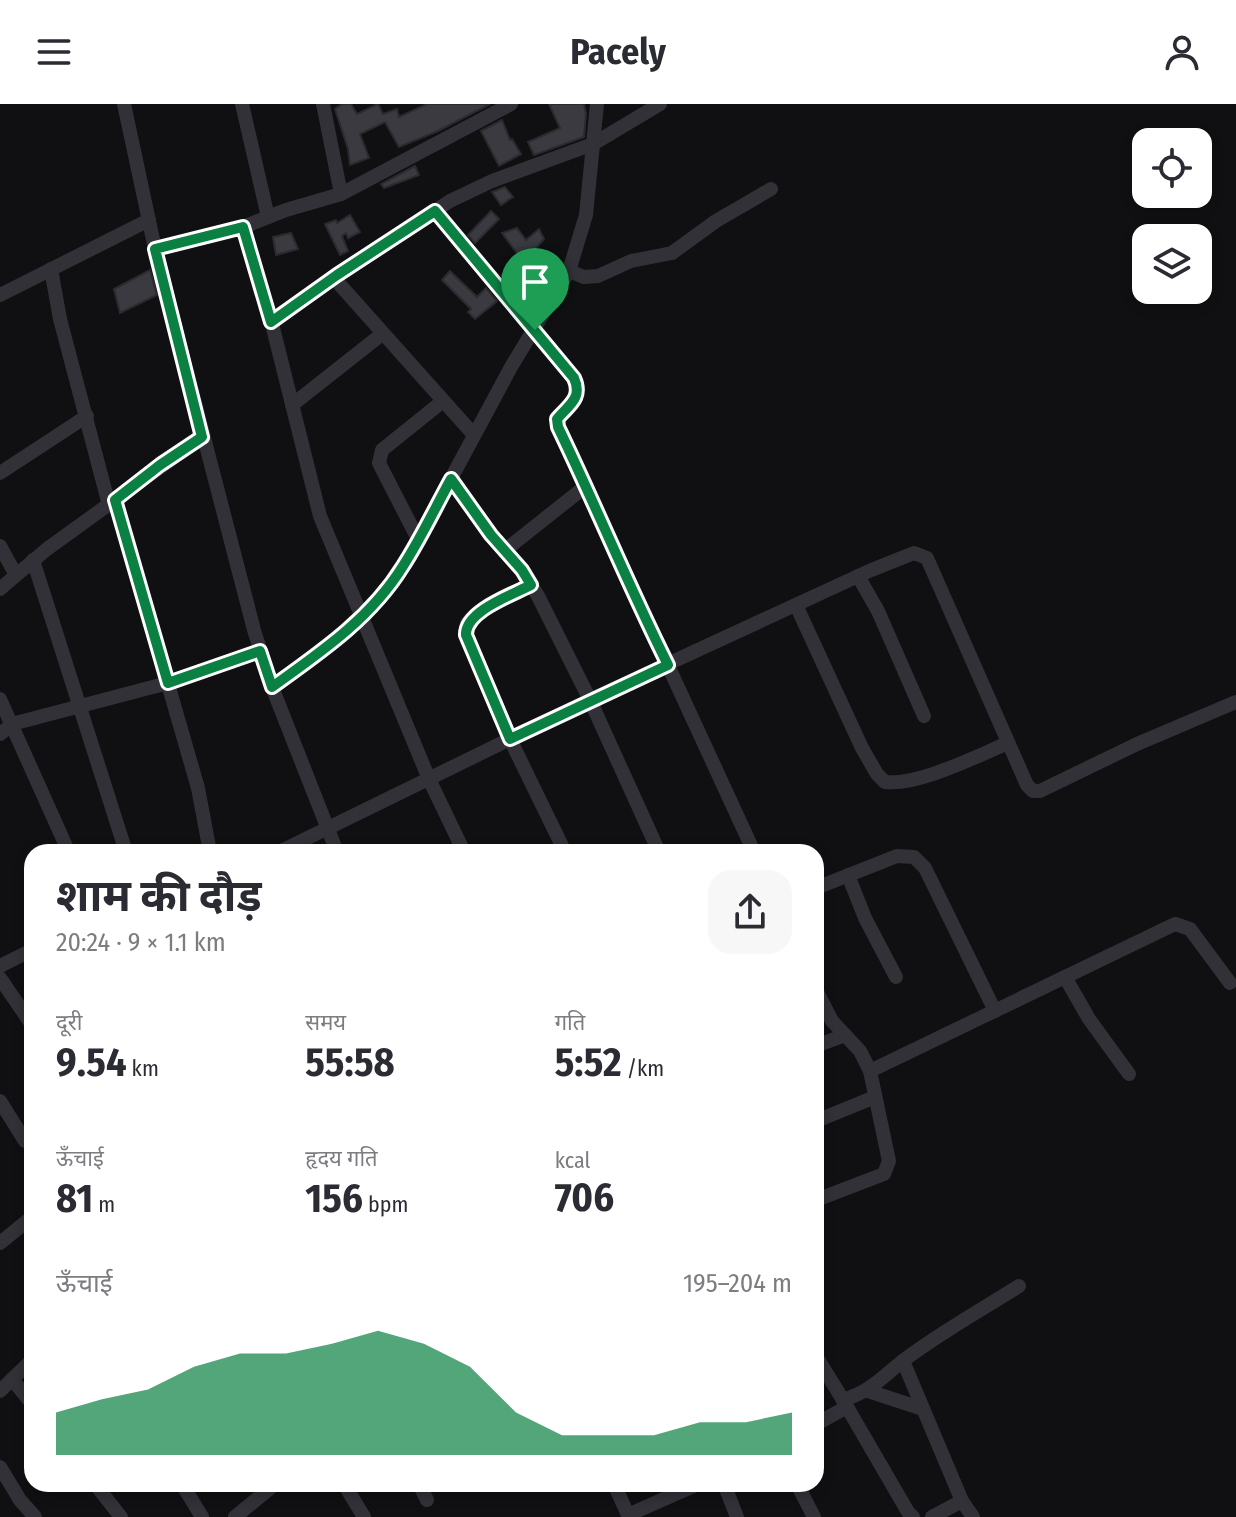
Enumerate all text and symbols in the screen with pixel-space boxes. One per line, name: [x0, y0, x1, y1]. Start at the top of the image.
icon: menu: [32, 30, 76, 74]
text: Pacely: [570, 30, 666, 74]
icon: person: [1160, 30, 1204, 74]
map controls: [1132, 128, 1212, 304]
button: locate: [1132, 128, 1212, 208]
button: layers: [1132, 224, 1212, 304]
pin: [501, 248, 569, 330]
icon: arrive: [513, 260, 557, 304]
text: शाम की दौड़: [56, 870, 262, 923]
button: share: [708, 870, 792, 954]
text: 20:24 · 9 × 1.1 km: [56, 927, 226, 958]
text: दूरी: [56, 1009, 82, 1036]
text: समय: [305, 1009, 346, 1036]
text: गति: [555, 1009, 585, 1036]
text: 9.54: [56, 1039, 126, 1087]
text: 55:58: [305, 1039, 395, 1087]
text: 5:52: [555, 1039, 621, 1087]
text: km: [126, 1055, 159, 1082]
text: /km: [621, 1055, 664, 1082]
text: ऊँचाई: [56, 1145, 104, 1172]
text: हृदय गति: [305, 1145, 378, 1172]
text: kcal: [555, 1147, 590, 1174]
text: 706: [555, 1174, 614, 1222]
text: 81: [56, 1175, 93, 1223]
text: 156: [305, 1175, 363, 1223]
text: m: [93, 1191, 115, 1218]
text: bpm: [363, 1191, 408, 1218]
text: ऊँचाई: [56, 1268, 112, 1299]
text: 195–204 m: [683, 1268, 792, 1299]

